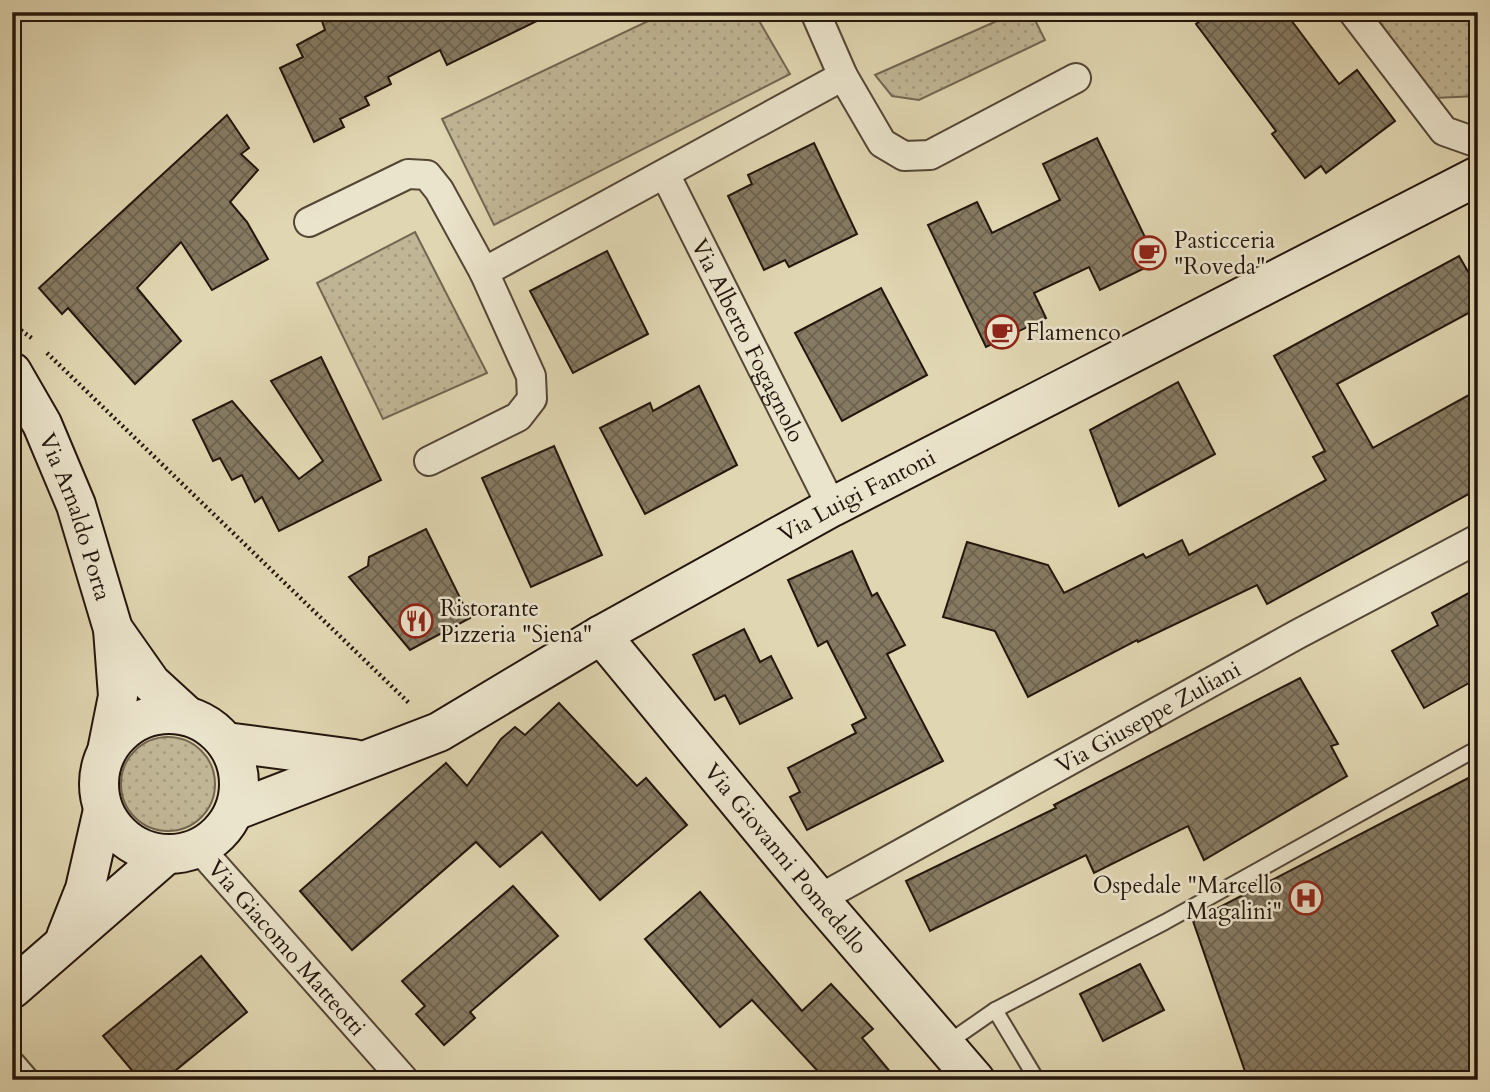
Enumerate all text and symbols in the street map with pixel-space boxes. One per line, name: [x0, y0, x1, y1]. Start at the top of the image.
place label: Pasticceria "Roveda": [1174, 225, 1275, 282]
street label: Via Alberto Fogagnolo: [684, 233, 812, 447]
cafe icon: Pasticceria "Roveda": [1130, 234, 1168, 272]
cafe icon: Flamenco: [983, 313, 1021, 351]
place label: Flamenco: [1026, 317, 1121, 348]
street label: Via Arnaldo Porta: [32, 428, 119, 604]
street label: Via Luigi Fantoni: [773, 441, 941, 549]
place label: Ristorante Pizzeria "Siena": [440, 593, 592, 650]
restaurant icon: Ristorante Pizzeria "Siena": [397, 602, 435, 640]
street label: Via Giuseppe Zuliani: [1050, 653, 1246, 781]
street label: Via Giovanni Pomedello: [697, 756, 875, 960]
street label: Via Giacomo Matteotti: [201, 853, 373, 1042]
place label: Ospedale "Marcello Magalini": [1093, 870, 1282, 927]
hospital icon: Ospedale "Marcello Magalini": [1287, 879, 1325, 917]

